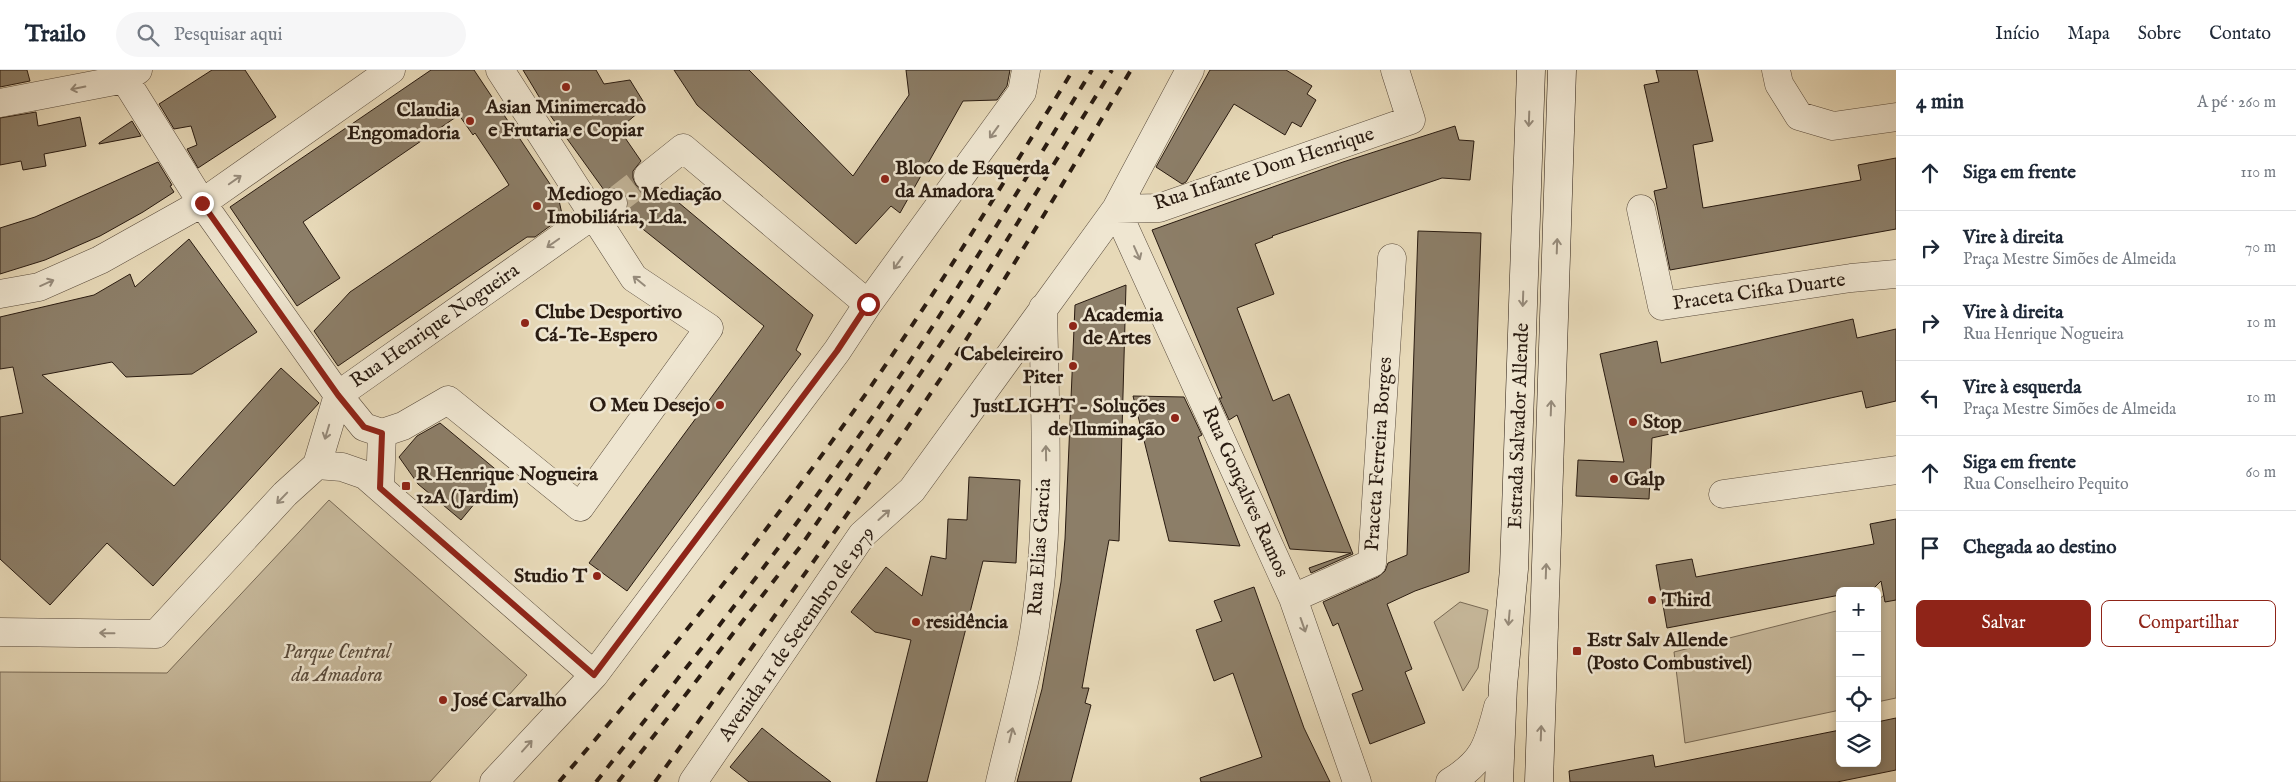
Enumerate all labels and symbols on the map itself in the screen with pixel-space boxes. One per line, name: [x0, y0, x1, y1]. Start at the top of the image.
marker: Asian Minimercado e Frutaria e Copiar: [560, 81, 572, 93]
one-way arrow: [70, 84, 86, 93]
place label: Asian Minimercado e Frutaria e Copiar: [485, 95, 646, 143]
place label: Claudia Engomadoria: [347, 98, 460, 146]
one-way arrow: [1525, 110, 1534, 126]
marker: Claudia Engomadoria: [464, 115, 476, 127]
street label: Rua Infante Dom Henrique: [1151, 122, 1377, 216]
one-way arrow: [989, 125, 999, 139]
place label: Bloco de Esquerda da Amadora: [895, 156, 1050, 204]
marker: Bloco de Esquerda da Amadora: [879, 173, 891, 185]
one-way arrow: [228, 175, 242, 185]
place label: Mediogo - Mediação Imobiliária, Lda.: [547, 182, 722, 230]
route end: [191, 192, 214, 215]
marker: Mediogo - Mediação Imobiliária, Lda.: [531, 200, 543, 212]
one-way arrow: [546, 238, 560, 248]
one-way arrow: [1552, 238, 1561, 254]
one-way arrow: [1132, 245, 1142, 260]
one-way arrow: [893, 256, 903, 270]
street label: Rua Henrique Nogueira: [346, 258, 525, 394]
street label: Praceta Cifka Duarte: [1671, 268, 1847, 316]
one-way arrow: [633, 276, 646, 287]
one-way arrow: [39, 278, 54, 288]
one-way arrow: [1518, 290, 1528, 306]
route start: [857, 293, 880, 316]
place label: Clube Desportivo Cá-Te-Espero: [535, 300, 682, 348]
place label: Academia de Artes: [1082, 303, 1163, 351]
marker: Clube Desportivo Cá-Te-Espero: [519, 317, 531, 329]
marker: Academia de Artes: [1067, 320, 1079, 332]
street label: Estrada Salvador Allende: [1503, 323, 1535, 529]
place label: Cabeleireiro Piter: [960, 342, 1064, 390]
street label: Praceta Ferreira Borges: [1360, 356, 1398, 552]
marker: Cabeleireiro Piter: [1067, 360, 1079, 372]
place label: O Meu Desejo: [590, 393, 710, 418]
place label: JustLIGHT - Soluções de Iluminação: [970, 394, 1165, 442]
marker: O Meu Desejo: [714, 399, 726, 411]
one-way arrow: [1546, 401, 1556, 417]
street label: Rua Gonçalves Ramos: [1196, 403, 1294, 581]
place label: Stop: [1643, 410, 1682, 435]
marker: JustLIGHT - Soluções de Iluminação: [1169, 412, 1181, 424]
marker: Stop: [1627, 416, 1639, 428]
one-way arrow: [321, 424, 331, 440]
one-way arrow: [1041, 445, 1051, 461]
place label: R Henrique Nogueira 12A (Jardim): [416, 462, 598, 510]
place label: Galp: [1624, 467, 1665, 492]
marker: Galp: [1608, 473, 1620, 485]
street label: Rua Elias Garcia: [1023, 477, 1057, 617]
marker: R Henrique Nogueira 12A (Jardim): [400, 480, 412, 492]
one-way arrow: [276, 492, 288, 504]
one-way arrow: [877, 509, 890, 521]
street label: Avenida 11 de Setembro de 1979: [713, 522, 881, 747]
one-way arrow: [1541, 563, 1550, 579]
place label: Studio T: [514, 564, 587, 589]
marker: Studio T: [591, 570, 603, 582]
place label: Third: [1661, 588, 1712, 613]
marker: Third: [1646, 594, 1658, 606]
place label: residência: [926, 610, 1008, 635]
one-way arrow: [1505, 610, 1514, 626]
marker: residência: [910, 616, 922, 628]
one-way arrow: [1298, 617, 1308, 633]
one-way arrow: [99, 628, 116, 638]
place label: Estr Salv Allende (Posto Combustivel): [1587, 628, 1752, 676]
park label: Parque Central da Amadora: [283, 640, 393, 688]
marker: Estr Salv Allende (Posto Combustivel): [1571, 645, 1583, 657]
place label: José Carvalho: [450, 688, 567, 713]
marker: José Carvalho: [437, 694, 449, 706]
one-way arrow: [1536, 726, 1546, 742]
one-way arrow: [1007, 727, 1016, 743]
one-way arrow: [521, 739, 532, 752]

